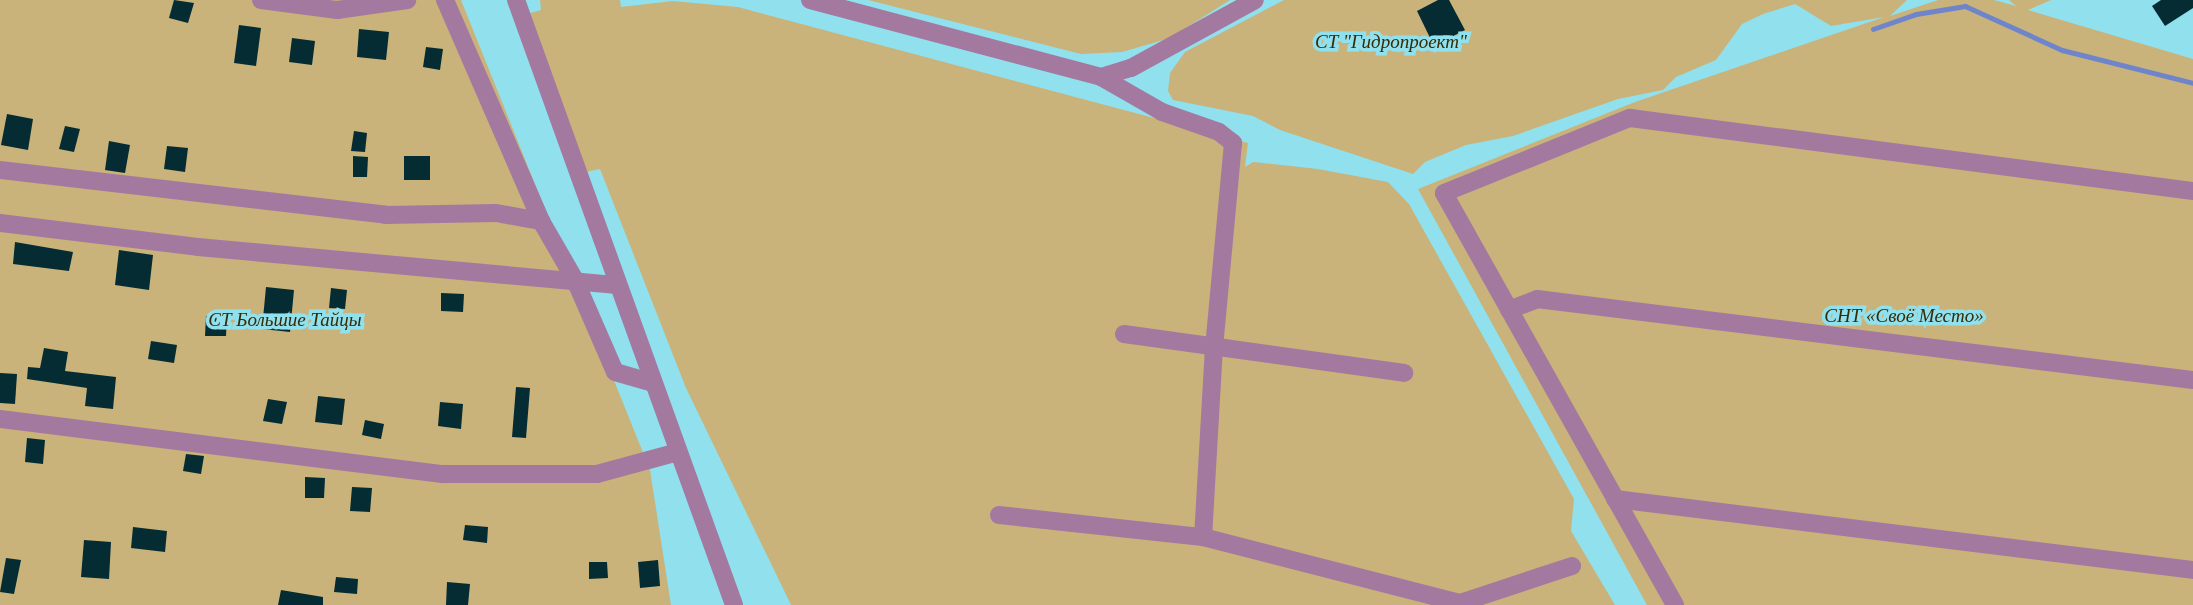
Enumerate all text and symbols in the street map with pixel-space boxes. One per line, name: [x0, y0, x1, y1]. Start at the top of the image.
park label: СТ "Гидропроект": [1315, 31, 1467, 53]
park label: СНТ «Своё Место»: [1824, 305, 1984, 327]
park label: СТ Большие Тайцы: [208, 309, 362, 331]

